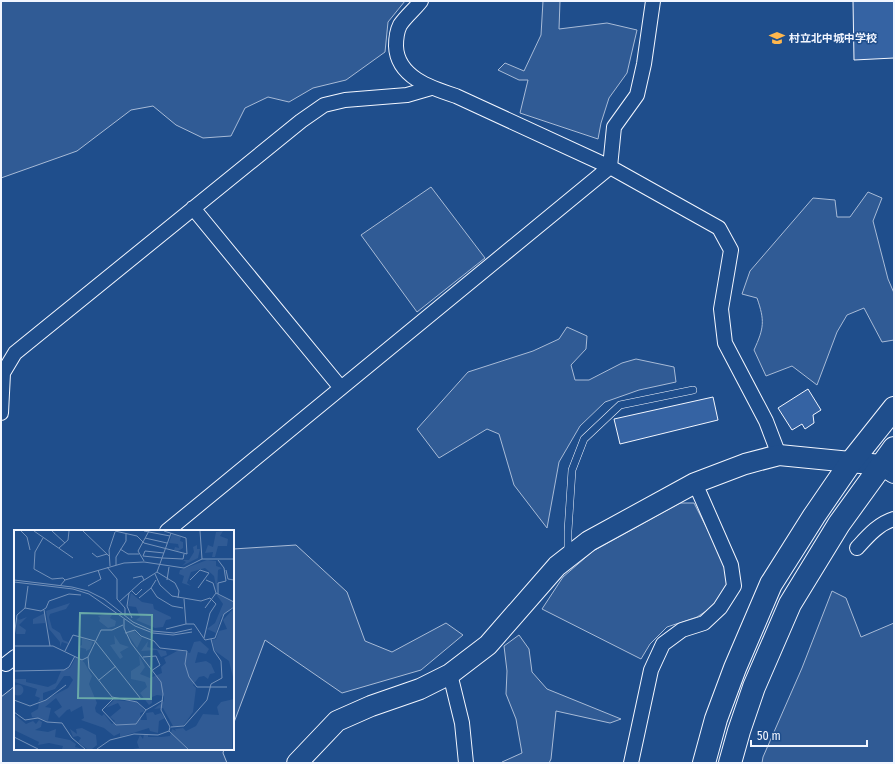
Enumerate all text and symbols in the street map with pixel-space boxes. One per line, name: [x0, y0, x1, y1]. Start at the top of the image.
school or university icon: 村立北中城中学校: [768, 29, 786, 47]
place label: 村立北中城中学校: [789, 32, 877, 45]
inset map: [14, 530, 234, 750]
scale bar: [751, 722, 867, 748]
text: 50 m: [757, 729, 781, 743]

